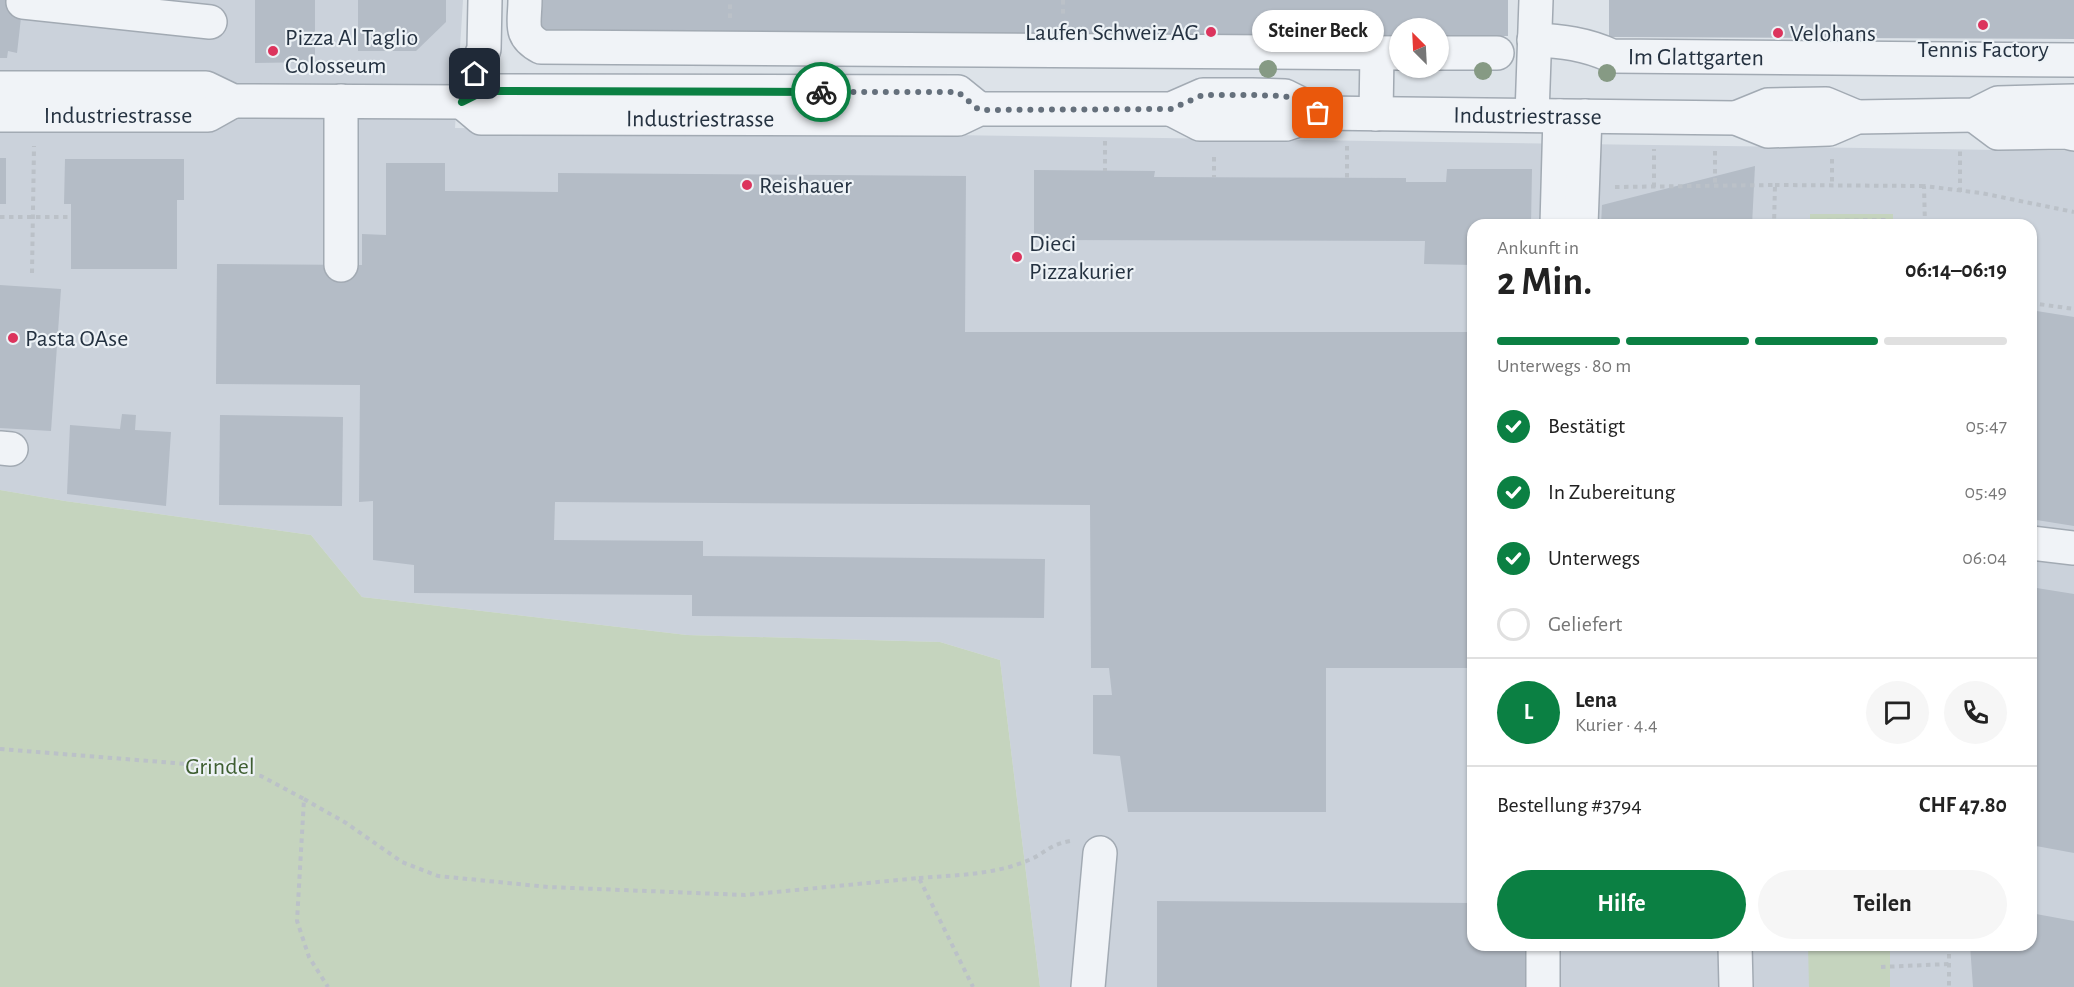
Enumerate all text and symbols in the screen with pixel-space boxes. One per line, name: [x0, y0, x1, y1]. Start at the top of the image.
callout: Steiner Beck: [1252, 11, 1384, 53]
north arrow: [1389, 18, 1449, 78]
map controls: [1389, 18, 1449, 78]
marker: Tennis Factory: [1976, 18, 1990, 32]
place label: Laufen Schweiz AG: [1025, 21, 1199, 45]
text: Steiner Beck: [1268, 21, 1368, 41]
place label: Velohans: [1790, 22, 1876, 46]
marker: Laufen Schweiz AG: [1204, 25, 1218, 39]
place label: Pizza Al Taglio Colosseum: [285, 26, 418, 78]
marker: Velohans: [1771, 26, 1785, 40]
place label: Tennis Factory: [1917, 38, 2049, 62]
marker: Pizza Al Taglio Colosseum: [266, 44, 280, 58]
street label: Im Glattgarten: [1628, 45, 1764, 70]
pin: [449, 48, 500, 99]
icon: home: [458, 57, 491, 90]
courier: [791, 62, 851, 122]
icon: bike: [805, 76, 838, 109]
pin: [1292, 87, 1343, 138]
icon: bag: [1301, 96, 1334, 129]
street label: Industriestrasse: [44, 104, 192, 128]
street label: Industriestrasse: [1453, 104, 1602, 129]
street label: Industriestrasse: [626, 107, 774, 132]
place label: Reishauer: [759, 174, 852, 198]
marker: Reishauer: [740, 178, 754, 192]
place label: Dieci Pizzakurier: [1029, 232, 1134, 284]
text: Ankunft in: [1497, 238, 1579, 258]
marker: Dieci Pizzakurier: [1010, 250, 1024, 264]
text: 06:14–06:19: [1905, 259, 2007, 281]
text: 2 Min.: [1497, 263, 1592, 302]
place label: Pasta OAse: [25, 327, 128, 351]
marker: Pasta OAse: [6, 331, 20, 345]
text: Unterwegs · 80 m: [1497, 356, 1631, 376]
icon: check: [1497, 410, 1530, 443]
text: Bestätigt: [1548, 415, 1625, 437]
text: 05:47: [1966, 416, 2007, 436]
icon: check: [1497, 476, 1530, 509]
text: In Zubereitung: [1548, 481, 1675, 503]
text: 05:49: [1964, 482, 2007, 502]
icon: check: [1497, 542, 1530, 575]
text: Unterwegs: [1548, 547, 1640, 569]
text: 06:04: [1962, 548, 2007, 568]
text: Geliefert: [1548, 613, 1622, 635]
button: chat: [1866, 681, 1929, 744]
button: phone: [1944, 681, 2007, 744]
text: Lena: [1575, 689, 1617, 711]
text: L: [1524, 701, 1533, 723]
text: Kurier · 4.4: [1575, 715, 1658, 735]
park label: Grindel: [185, 755, 255, 779]
text: Bestellung #3794: [1497, 794, 1642, 816]
text: CHF 47.80: [1919, 794, 2007, 816]
button: Hilfe: [1497, 870, 1746, 939]
button: Teilen: [1758, 870, 2007, 939]

